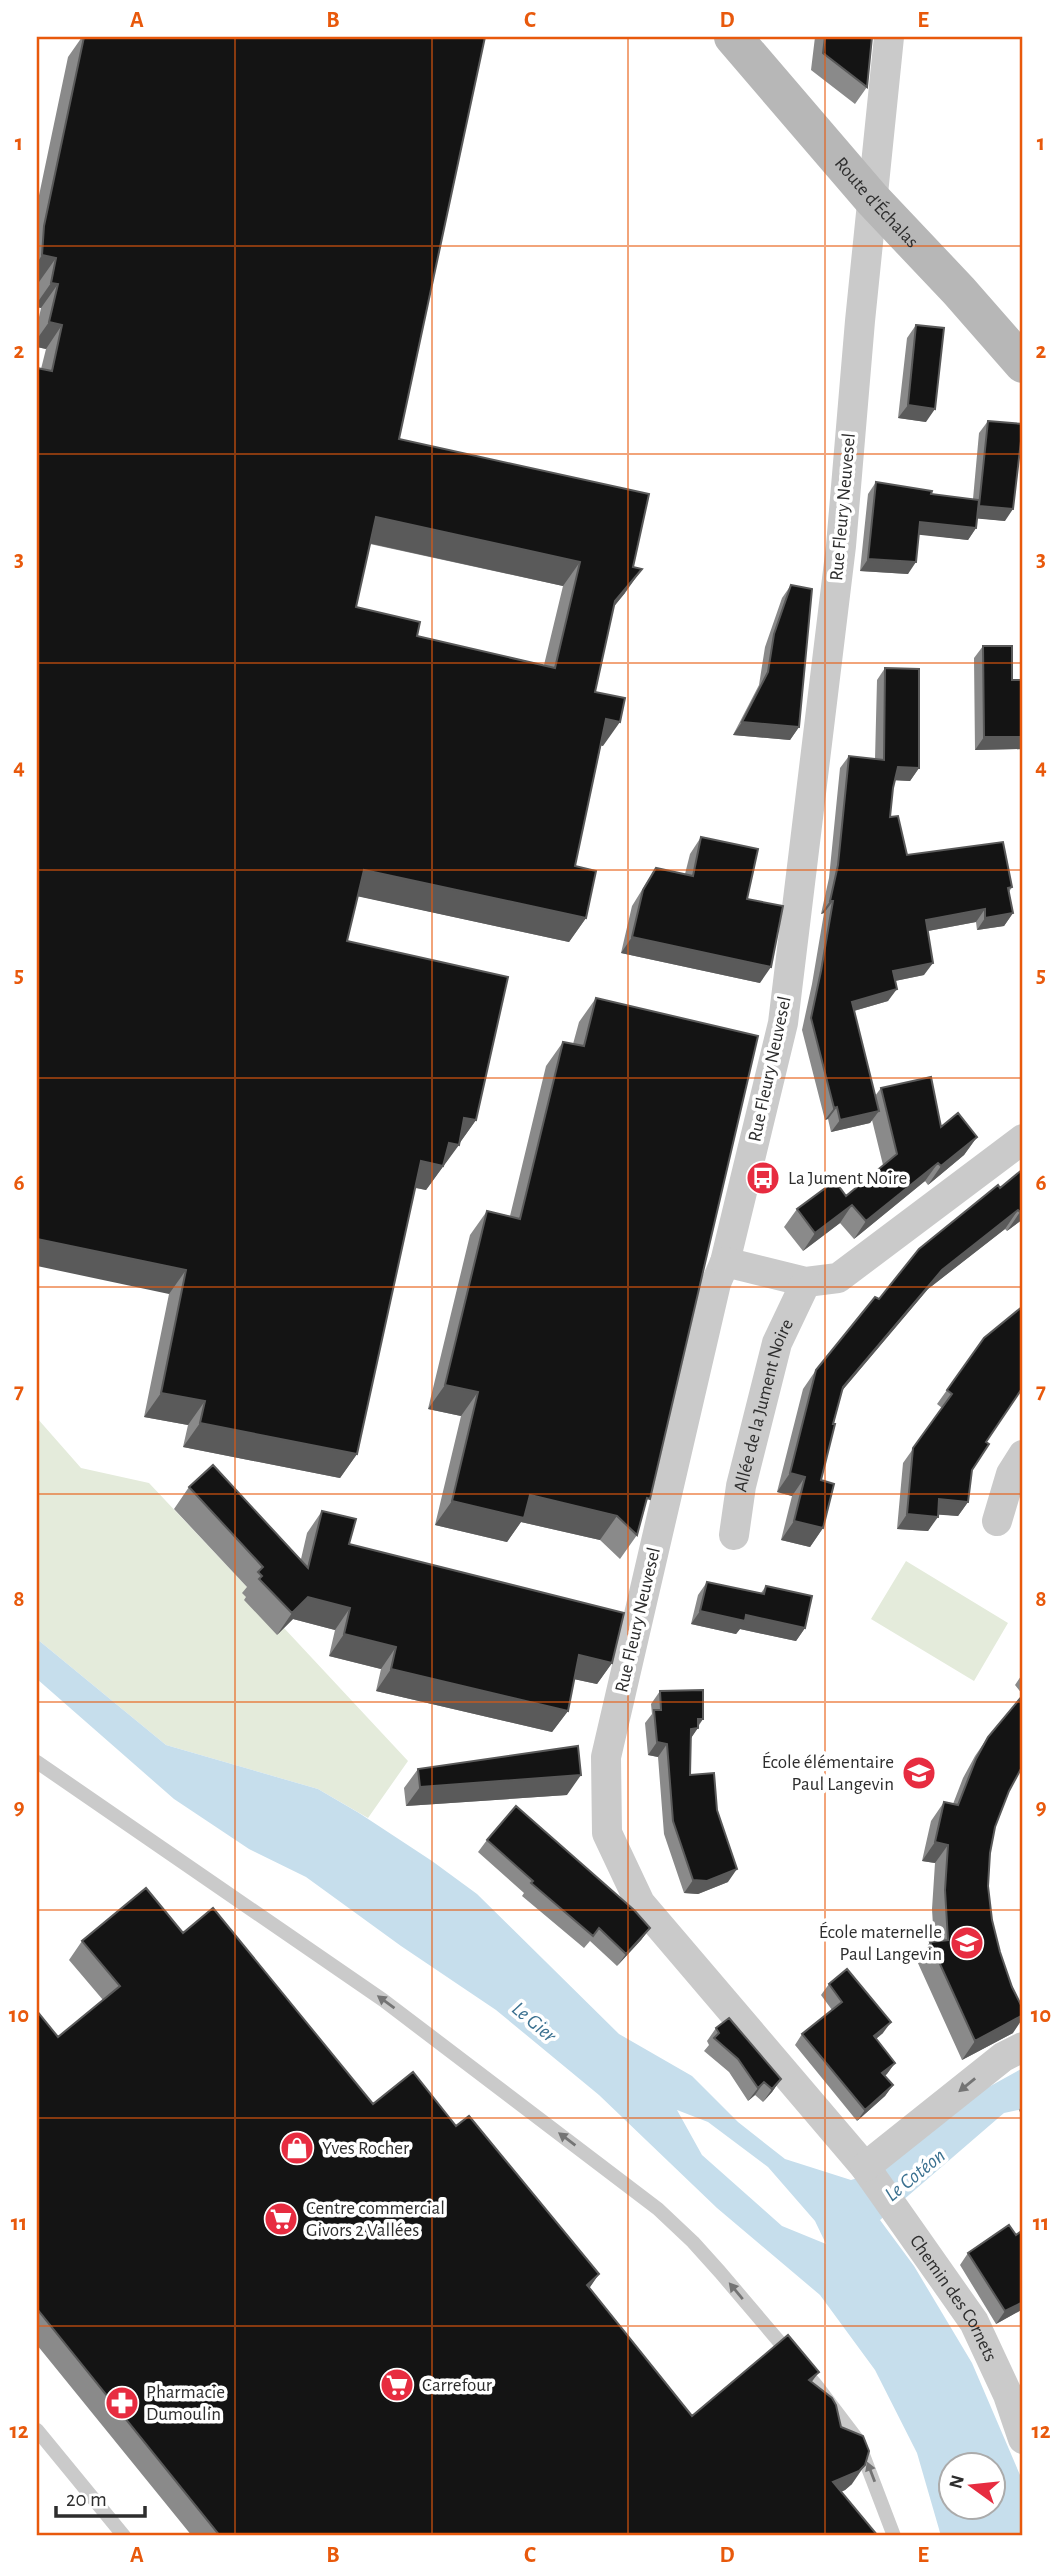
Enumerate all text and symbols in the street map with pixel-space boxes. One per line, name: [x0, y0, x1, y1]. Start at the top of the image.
text: A: [130, 9, 144, 32]
text: B: [326, 9, 340, 32]
text: C: [524, 9, 536, 32]
text: D: [719, 9, 735, 32]
text: E: [917, 9, 929, 32]
text: 1: [15, 132, 23, 155]
text: 1: [1037, 132, 1045, 155]
street label: Route d'Échalas: [831, 153, 922, 251]
text: 2: [14, 340, 25, 363]
text: 2: [1036, 340, 1047, 363]
street label: Rue Fleury Neuvesel: [827, 432, 859, 582]
text: 3: [14, 548, 24, 571]
text: 3: [1036, 548, 1046, 571]
text: 4: [13, 756, 25, 779]
text: 4: [1035, 756, 1047, 779]
text: 5: [14, 964, 24, 987]
text: 5: [1036, 964, 1046, 987]
street label: Rue Fleury Neuvesel: [745, 994, 795, 1144]
bus stop icon: La Jument Noire: [744, 1159, 782, 1197]
place label: La Jument Noire: [788, 1169, 907, 1188]
text: 6: [13, 1172, 25, 1195]
text: 6: [1035, 1172, 1047, 1195]
street label: Allée de la Jument Noire: [731, 1316, 797, 1493]
text: 7: [14, 1380, 24, 1403]
text: 7: [1036, 1380, 1046, 1403]
street label: Rue Fleury Neuvesel: [612, 1546, 664, 1694]
text: 8: [13, 1588, 25, 1611]
text: 8: [1035, 1588, 1047, 1611]
place label: École élémentaire Paul Langevin: [762, 1751, 894, 1794]
school or university icon: École élémentaire Paul Langevin: [900, 1754, 938, 1792]
text: 9: [13, 1796, 25, 1819]
text: 9: [1035, 1796, 1047, 1819]
place label: École maternelle Paul Langevin: [819, 1921, 942, 1964]
school or university icon: École maternelle Paul Langevin: [948, 1924, 986, 1962]
one-way arrow: [377, 1995, 395, 2010]
water label: Le Gier: [508, 1998, 561, 2047]
text: 10: [9, 2004, 29, 2027]
text: 10: [1031, 2004, 1051, 2027]
one-way arrow: [959, 2078, 977, 2093]
shop icon: Yves Rocher: [278, 2129, 316, 2167]
one-way arrow: [558, 2133, 576, 2147]
place label: Yves Rocher: [322, 2139, 409, 2158]
water label: Le Cotéon: [881, 2145, 949, 2205]
place label: Centre commercial Givors 2 Vallées: [306, 2199, 445, 2240]
supermarket icon: Centre commercial Givors 2 Vallées: [262, 2200, 300, 2238]
text: 11: [11, 2212, 27, 2235]
text: 11: [1033, 2212, 1049, 2235]
street label: Chemin des Cornets: [906, 2231, 1000, 2364]
one-way arrow: [728, 2282, 744, 2300]
supermarket icon: Carrefour: [378, 2366, 416, 2404]
place label: Carrefour: [422, 2376, 492, 2395]
place label: Pharmacie Dumoulin: [146, 2383, 225, 2424]
pharmacy icon: Pharmacie Dumoulin: [103, 2384, 141, 2422]
text: 12: [9, 2420, 29, 2443]
text: 12: [1031, 2420, 1051, 2443]
north arrow: [937, 2450, 1007, 2520]
one-way arrow: [866, 2462, 877, 2483]
text: N: [946, 2473, 968, 2491]
scale bar: [56, 2475, 145, 2519]
text: 20 m: [66, 2489, 107, 2510]
text: A: [130, 2544, 144, 2567]
text: B: [326, 2544, 340, 2567]
text: C: [524, 2544, 536, 2567]
text: D: [719, 2544, 735, 2567]
text: E: [917, 2544, 929, 2567]

